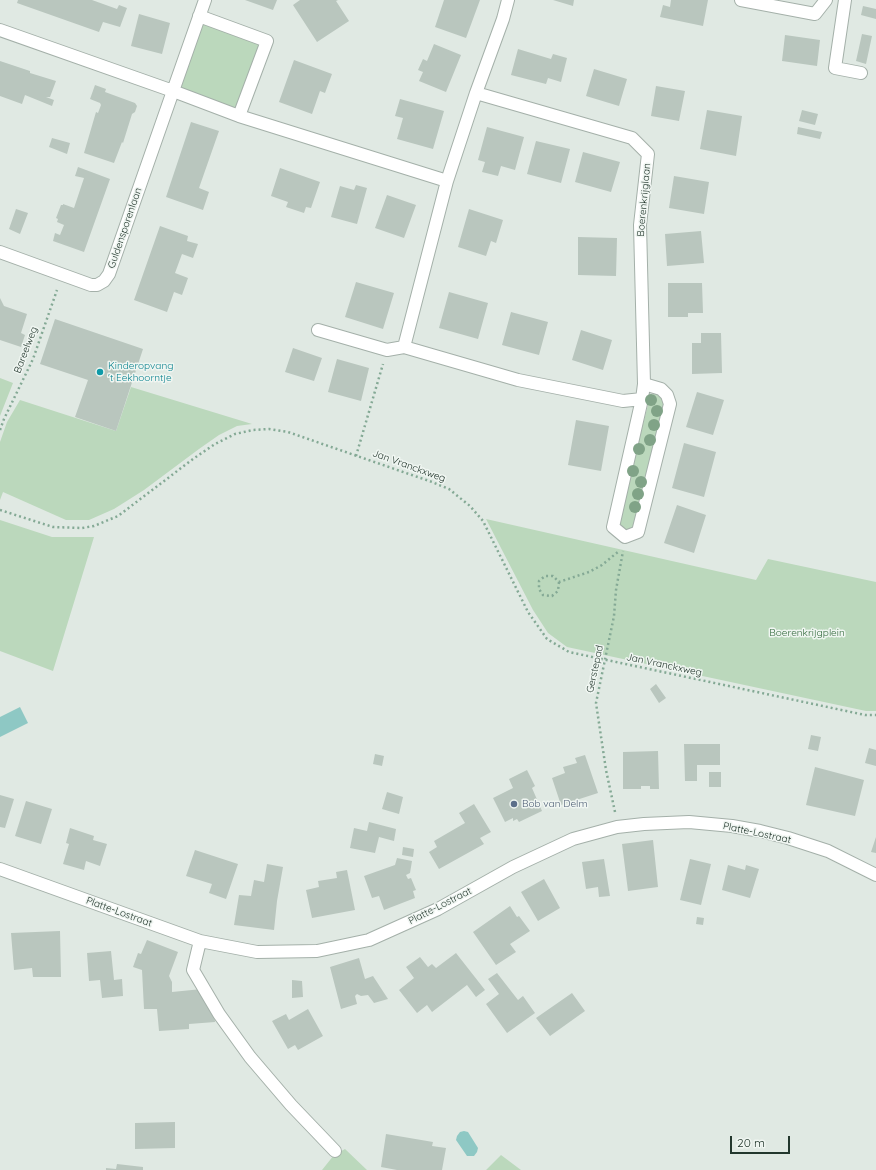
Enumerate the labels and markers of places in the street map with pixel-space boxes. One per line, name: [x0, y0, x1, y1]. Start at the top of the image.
place label: Kinderopvang 't Eekhoorntje: [108, 360, 173, 384]
marker: Kinderopvang 't Eekhoorntje: [95, 367, 105, 377]
place label: Bob van Delm: [522, 798, 588, 810]
marker: Bob van Delm: [509, 799, 519, 809]

